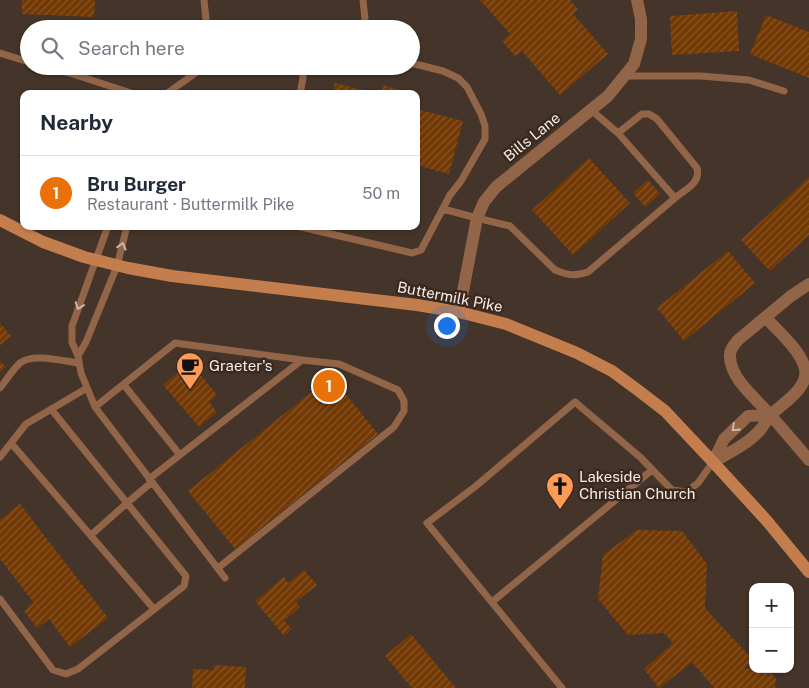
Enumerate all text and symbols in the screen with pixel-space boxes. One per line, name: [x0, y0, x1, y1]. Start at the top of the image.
search box: [20, 20, 420, 75]
icon: search: [38, 34, 66, 62]
text: Search here: [78, 37, 185, 59]
street label: Bills Lane: [500, 109, 563, 164]
text: Nearby: [40, 110, 113, 135]
text: Bru Burger: [87, 173, 186, 195]
text: 1: [53, 184, 59, 203]
text: 50 m: [362, 184, 400, 203]
text: Restaurant · Buttermilk Pike: [87, 195, 294, 214]
one-way arrow: [116, 242, 127, 250]
street label: Buttermilk Pike: [396, 278, 504, 315]
one-way arrow: [75, 301, 85, 310]
your location: [434, 313, 460, 339]
cafe icon: Graeter's: [175, 351, 205, 390]
place label: Graeter's: [209, 357, 272, 374]
pin: 1: [313, 367, 345, 405]
one-way arrow: [731, 423, 740, 432]
place label: Lakeside Christian Church: [579, 468, 695, 502]
church icon: Lakeside Christian Church: [545, 471, 575, 510]
map controls: [749, 583, 794, 673]
button: +: [749, 583, 794, 628]
button: −: [749, 628, 794, 673]

